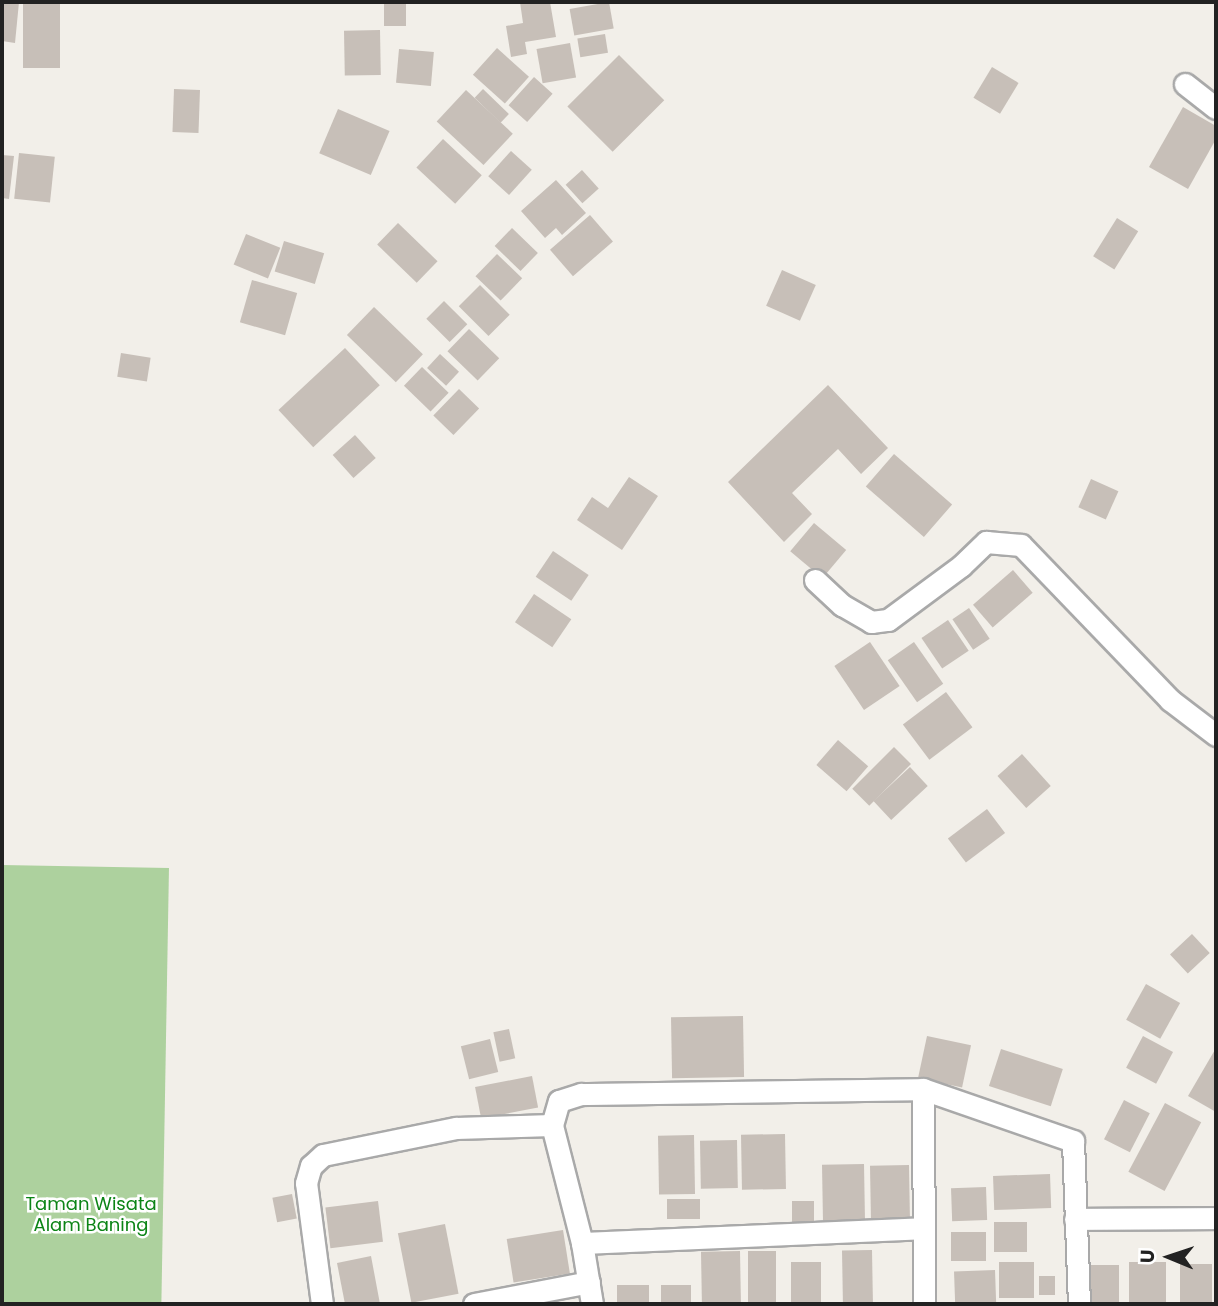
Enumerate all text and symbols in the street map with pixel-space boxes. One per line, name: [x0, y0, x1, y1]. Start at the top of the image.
park label: Taman Wisata Alam Baning: [25, 1194, 157, 1236]
north arrow: [1134, 1222, 1204, 1292]
text: U: [1134, 1249, 1161, 1263]

